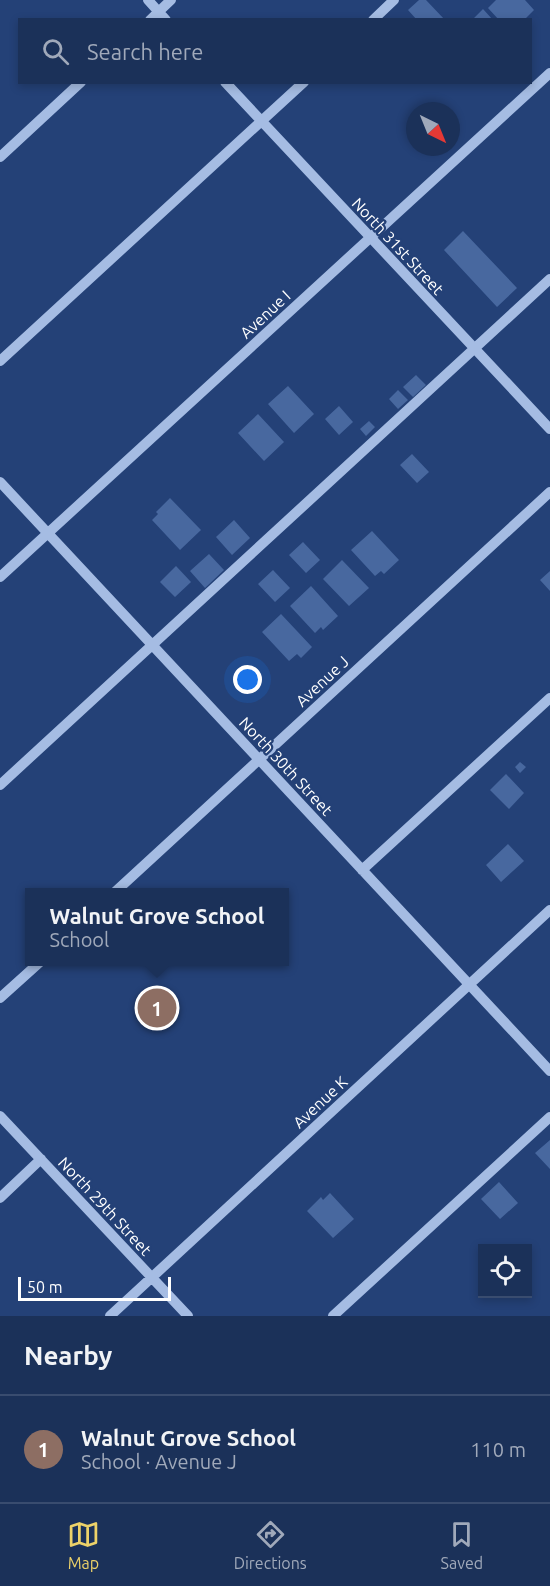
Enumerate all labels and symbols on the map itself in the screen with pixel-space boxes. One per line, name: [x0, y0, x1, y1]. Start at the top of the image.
north arrow: [406, 102, 460, 156]
street label: North 31st Street: [349, 194, 448, 299]
street label: Avenue I: [236, 286, 294, 342]
street label: Avenue J: [292, 652, 352, 710]
your location: [233, 665, 262, 694]
street label: North 30th Street: [236, 713, 337, 819]
pin: 1: [138, 986, 176, 1030]
street label: Avenue K: [289, 1072, 351, 1132]
street label: North 29th Street: [55, 1153, 156, 1259]
scale bar: [18, 1274, 171, 1302]

